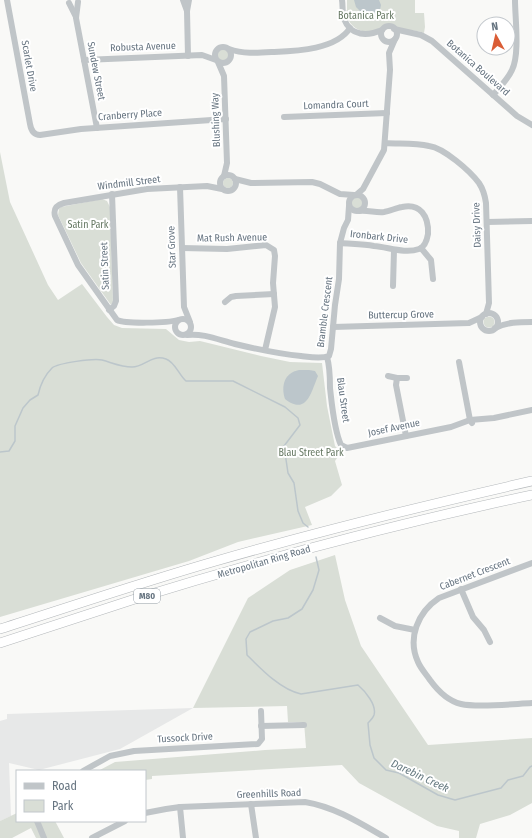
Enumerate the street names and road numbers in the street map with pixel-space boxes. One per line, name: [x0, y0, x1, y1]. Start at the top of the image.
street label: Botanica Boulevard: [444, 37, 512, 99]
street label: Scarlet Drive: [19, 39, 39, 93]
street label: Robusta Avenue: [110, 40, 176, 54]
street label: Sundew Street: [84, 41, 108, 102]
street label: Blushing Way: [209, 92, 223, 147]
street label: Lomandra Court: [303, 98, 370, 112]
street label: Cranberry Place: [98, 107, 162, 123]
street label: Windmill Street: [97, 173, 162, 193]
street label: Daisy Drive: [470, 202, 484, 248]
street label: Star Grove: [165, 226, 179, 268]
street label: Ironbark Drive: [349, 228, 409, 246]
street label: Mat Rush Avenue: [197, 231, 267, 245]
street label: Satin Street: [98, 241, 112, 290]
street label: Bramble Crescent: [315, 275, 335, 348]
street label: Buttercup Grove: [368, 308, 434, 322]
street label: Blau Street: [334, 377, 352, 424]
street label: Josef Avenue: [367, 417, 421, 439]
street label: Metropolitan Ring Road: [216, 543, 312, 581]
street label: Cabernet Crescent: [438, 555, 513, 593]
road number: M80: [134, 589, 160, 603]
street label: Tussock Drive: [157, 731, 213, 745]
street label: Greenhills Road: [237, 787, 301, 801]

